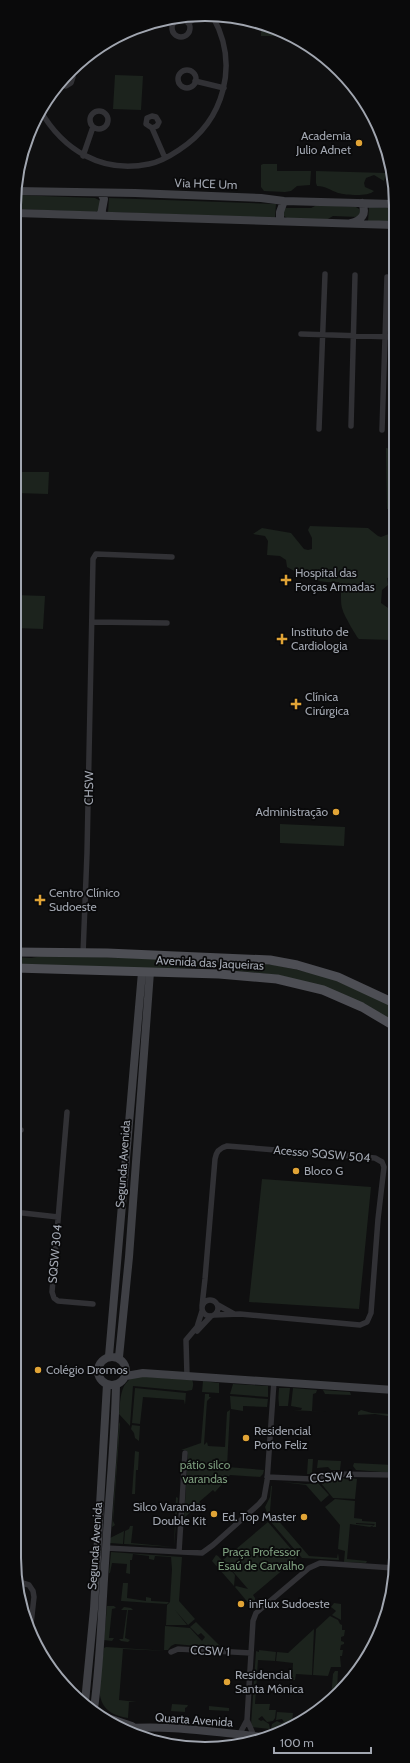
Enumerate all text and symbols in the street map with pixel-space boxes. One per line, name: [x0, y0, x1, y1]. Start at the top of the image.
place label: Academia Julio Adnet: [295, 128, 351, 157]
marker: Academia Julio Adnet: [354, 138, 364, 148]
street label: Via HCE Um: [174, 175, 238, 192]
place label: Hospital das Forças Armadas: [295, 565, 375, 594]
marker: Hospital das Forças Armadas: [280, 574, 292, 586]
place label: Instituto de Cardiologia: [291, 624, 349, 653]
marker: Instituto de Cardiologia: [276, 633, 288, 645]
place label: Clínica Cirúrgica: [305, 689, 349, 718]
marker: Clínica Cirúrgica: [290, 698, 302, 710]
street label: CHSW: [81, 770, 96, 805]
place label: Administração: [255, 804, 328, 819]
marker: Administração: [331, 807, 341, 817]
place label: Centro Clínico Sudoeste: [49, 885, 120, 914]
marker: Centro Clínico Sudoeste: [34, 894, 46, 906]
street label: Avenida das Jaqueiras: [156, 952, 264, 973]
street label: Segunda Avenida: [112, 1119, 133, 1208]
street label: Acesso SQSW 504: [273, 1142, 371, 1165]
place label: Bloco G: [304, 1163, 343, 1178]
marker: Bloco G: [291, 1166, 301, 1176]
street label: SQSW 304: [44, 1224, 65, 1284]
place label: Colégio Dromos: [46, 1362, 128, 1377]
marker: Colégio Dromos: [33, 1365, 43, 1375]
place label: Residencial Porto Feliz: [254, 1423, 311, 1452]
marker: Residencial Porto Feliz: [241, 1433, 251, 1443]
park label: pátio silco varandas: [180, 1457, 231, 1486]
street label: CCSW 4: [309, 1467, 353, 1486]
place label: Silco Varandas Double Kit: [133, 1499, 206, 1528]
street label: Segunda Avenida: [84, 1501, 105, 1590]
marker: Silco Varandas Double Kit: [209, 1509, 219, 1519]
place label: Ed. Top Master: [222, 1509, 296, 1524]
marker: Ed. Top Master: [299, 1512, 309, 1522]
park label: Praça Professor Esaú de Carvalho: [218, 1544, 305, 1573]
place label: inFlux Sudoeste: [249, 1596, 330, 1611]
marker: inFlux Sudoeste: [236, 1599, 246, 1609]
street label: CCSW 1: [190, 1642, 230, 1659]
place label: Residencial Santa Mônica: [235, 1667, 304, 1696]
marker: Residencial Santa Mônica: [222, 1677, 232, 1687]
street label: Quarta Avenida: [155, 1709, 234, 1730]
scale bar: [274, 1729, 371, 1755]
text: 100 m: [280, 1735, 314, 1750]

